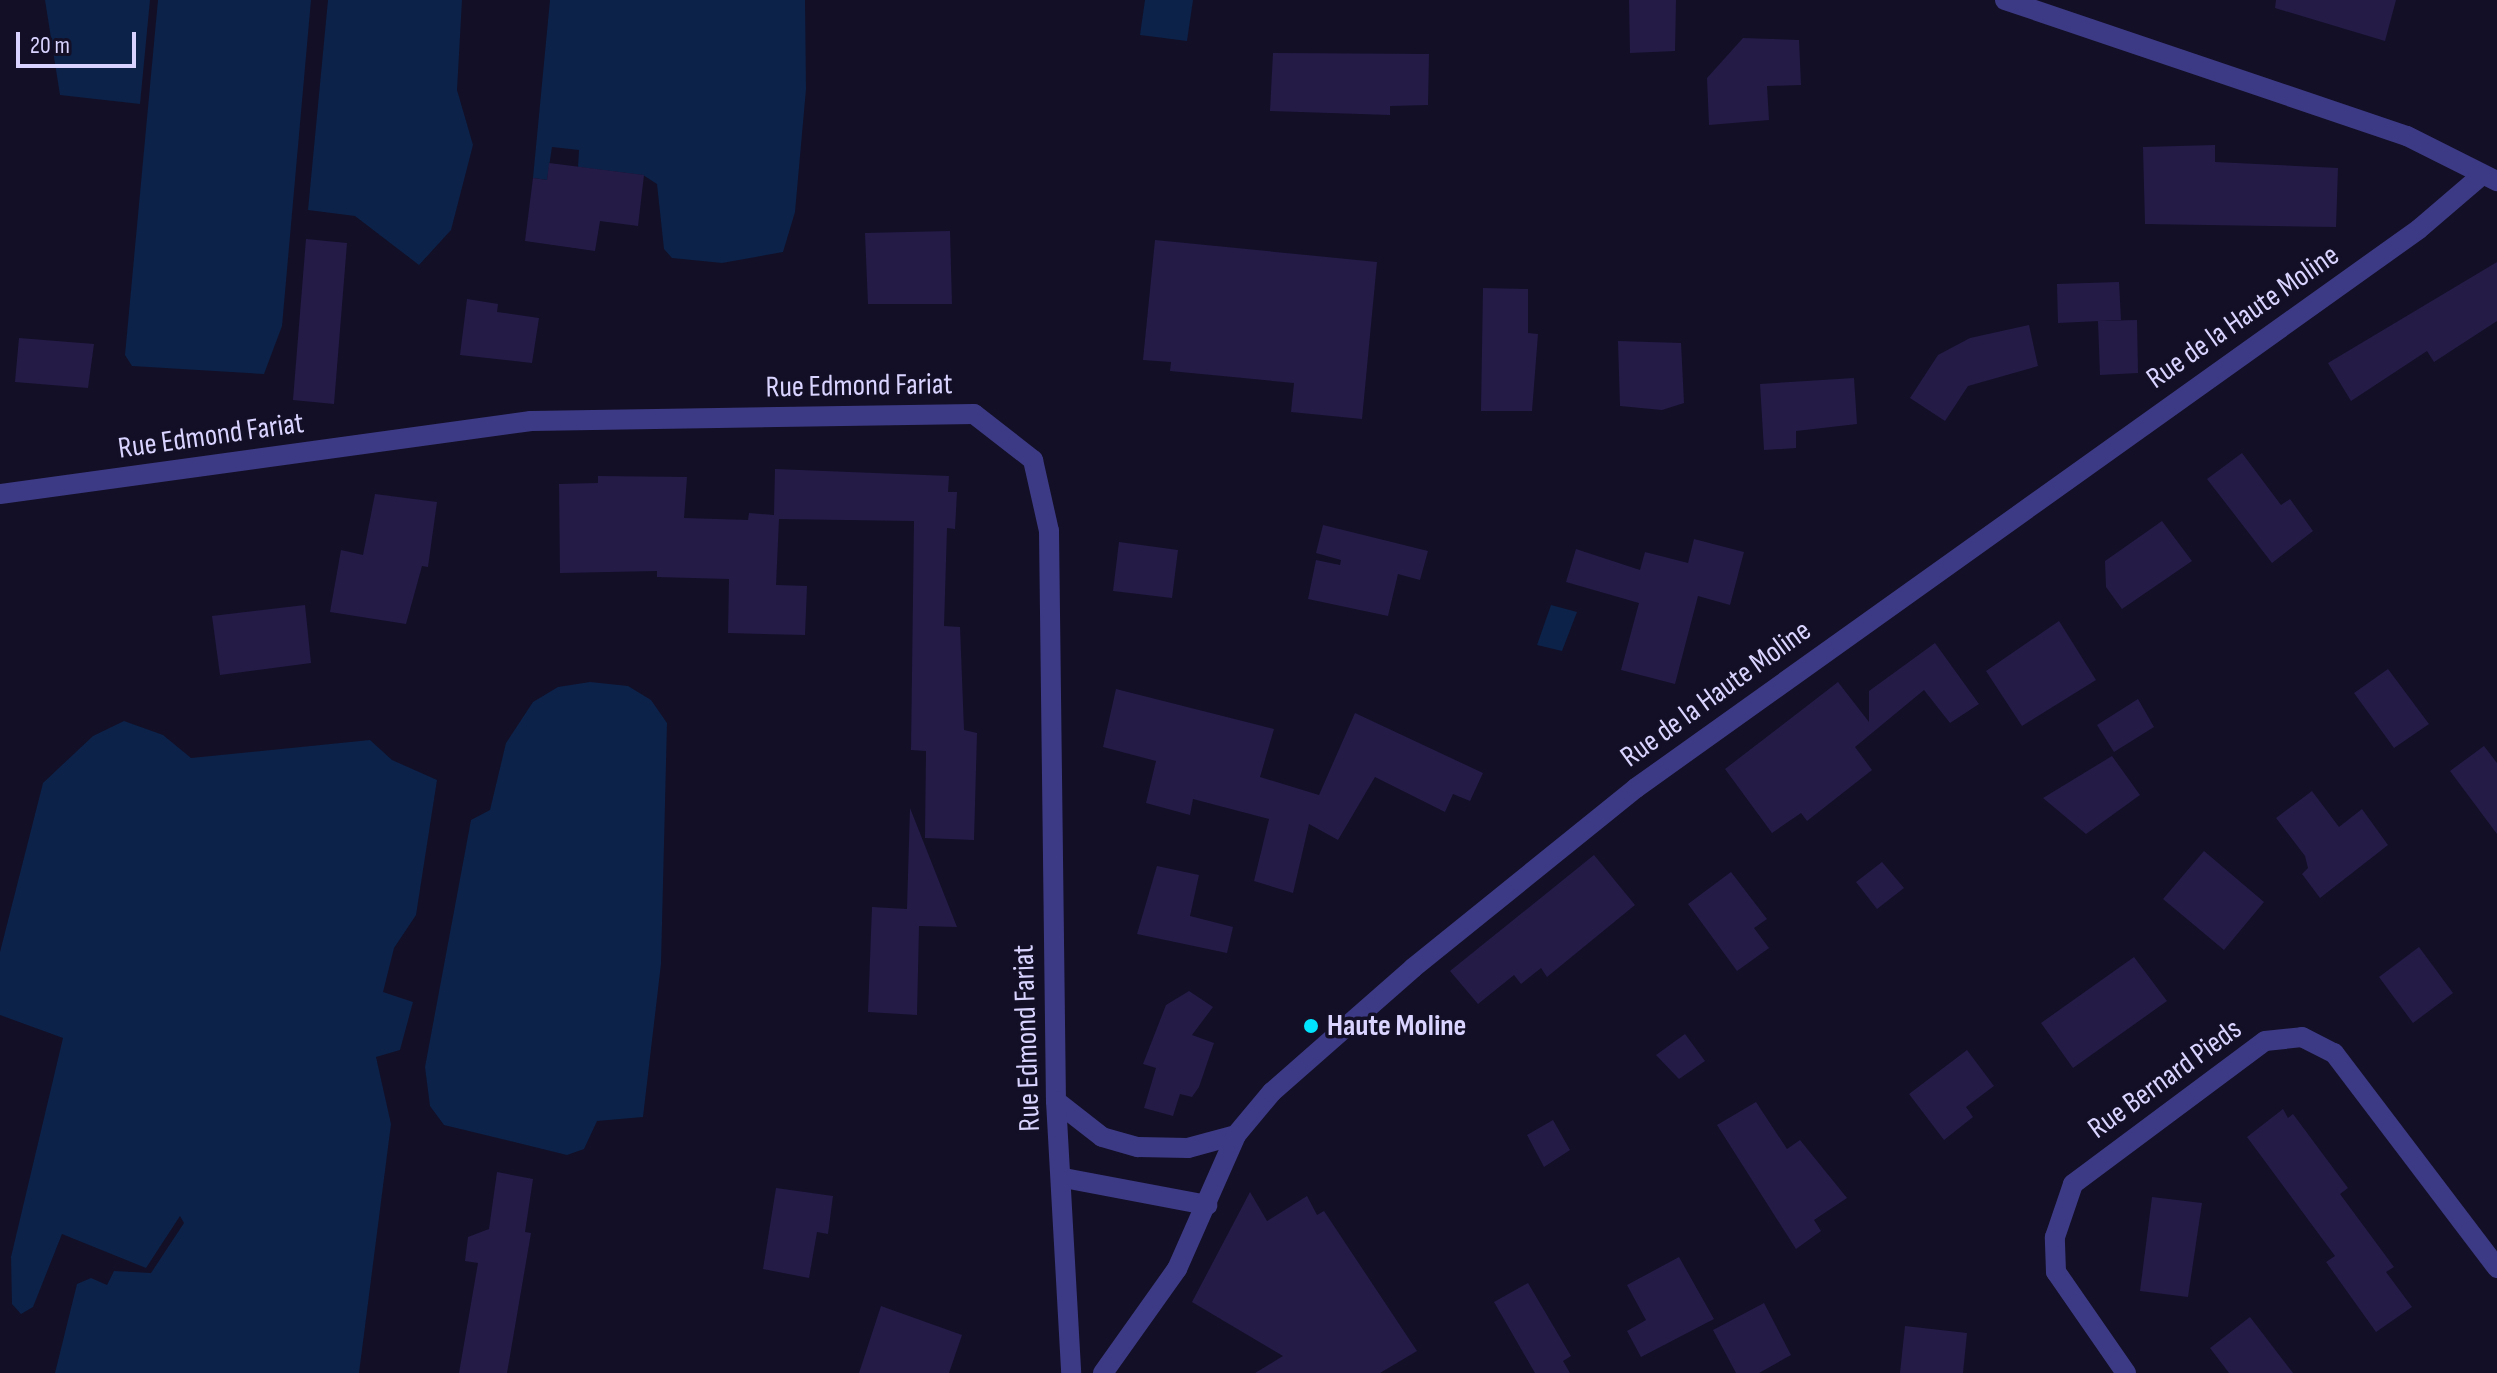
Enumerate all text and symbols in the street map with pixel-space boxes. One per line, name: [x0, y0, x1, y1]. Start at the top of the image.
scale bar: [20, 16, 140, 66]
text: 20 m: [30, 31, 70, 60]
street label: Rue de la Haute Moline: [2140, 237, 2346, 397]
street label: Rue Edmond Fariat: [765, 366, 953, 406]
street label: Rue Edmond Fariat: [116, 405, 306, 467]
street label: Rue de la Haute Moline: [1614, 613, 1818, 775]
street label: Rue Edmond Fariat: [1006, 944, 1048, 1132]
place label: Haute Moline: [1327, 1008, 1466, 1044]
street label: Rue Bernard Pieds: [2081, 1011, 2249, 1147]
marker: Haute Moline: [1302, 1017, 1320, 1035]

